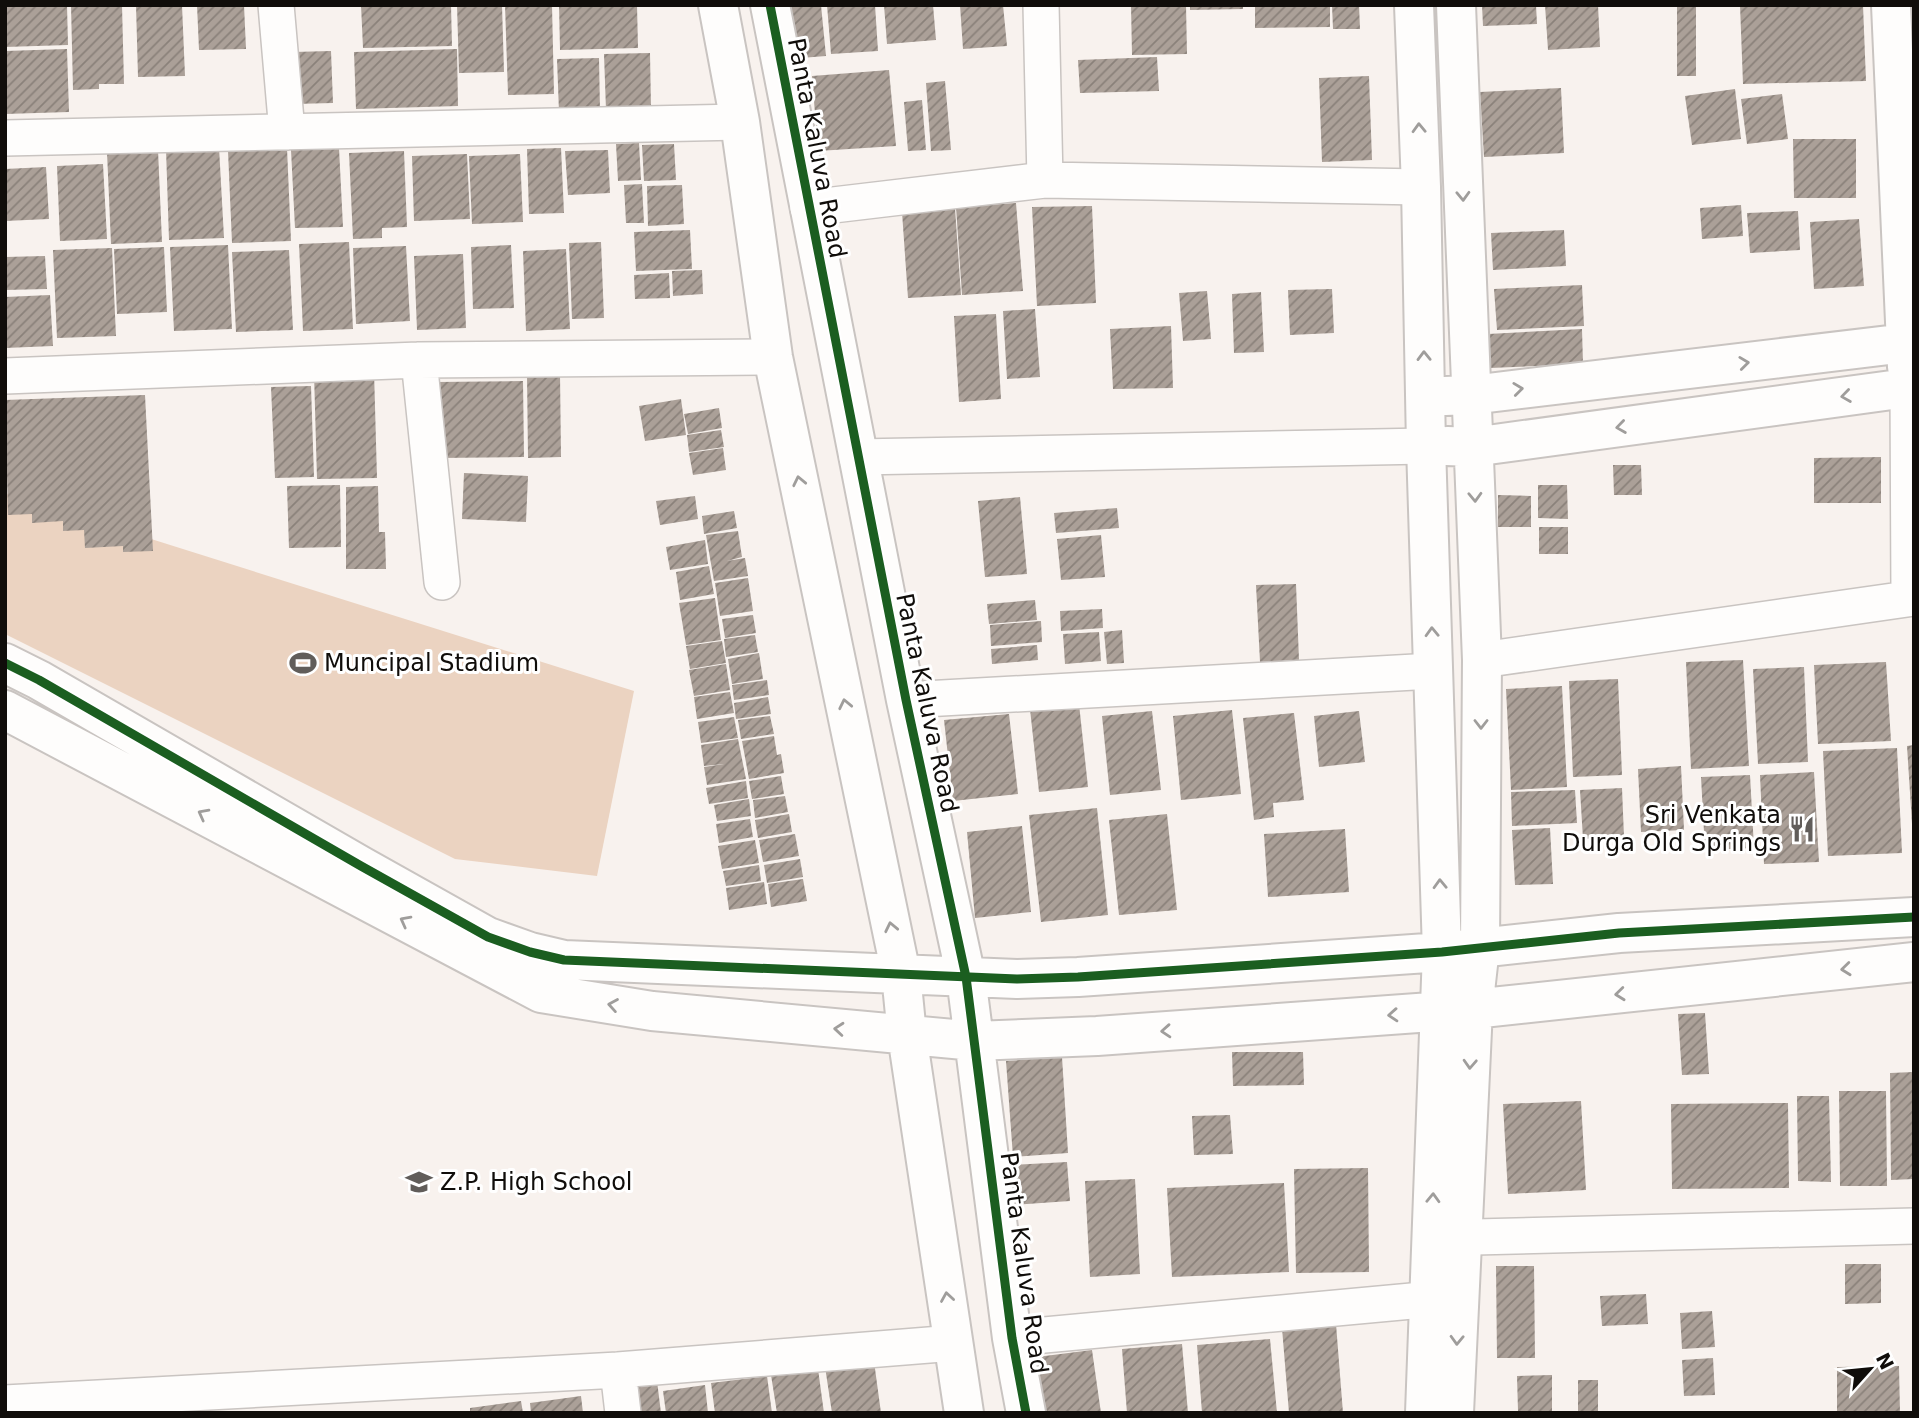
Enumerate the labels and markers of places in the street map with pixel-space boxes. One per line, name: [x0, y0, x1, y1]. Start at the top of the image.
sports icon: Muncipal Stadium: [288, 648, 318, 678]
place label: Muncipal Stadium: [324, 649, 539, 677]
place label: Sri Venkata Durga Old Springs: [1562, 801, 1781, 857]
restaurant icon: Sri Venkata Durga Old Springs: [1787, 814, 1817, 844]
school or university icon: Z.P. High School: [404, 1167, 434, 1197]
place label: Z.P. High School: [440, 1168, 633, 1196]

